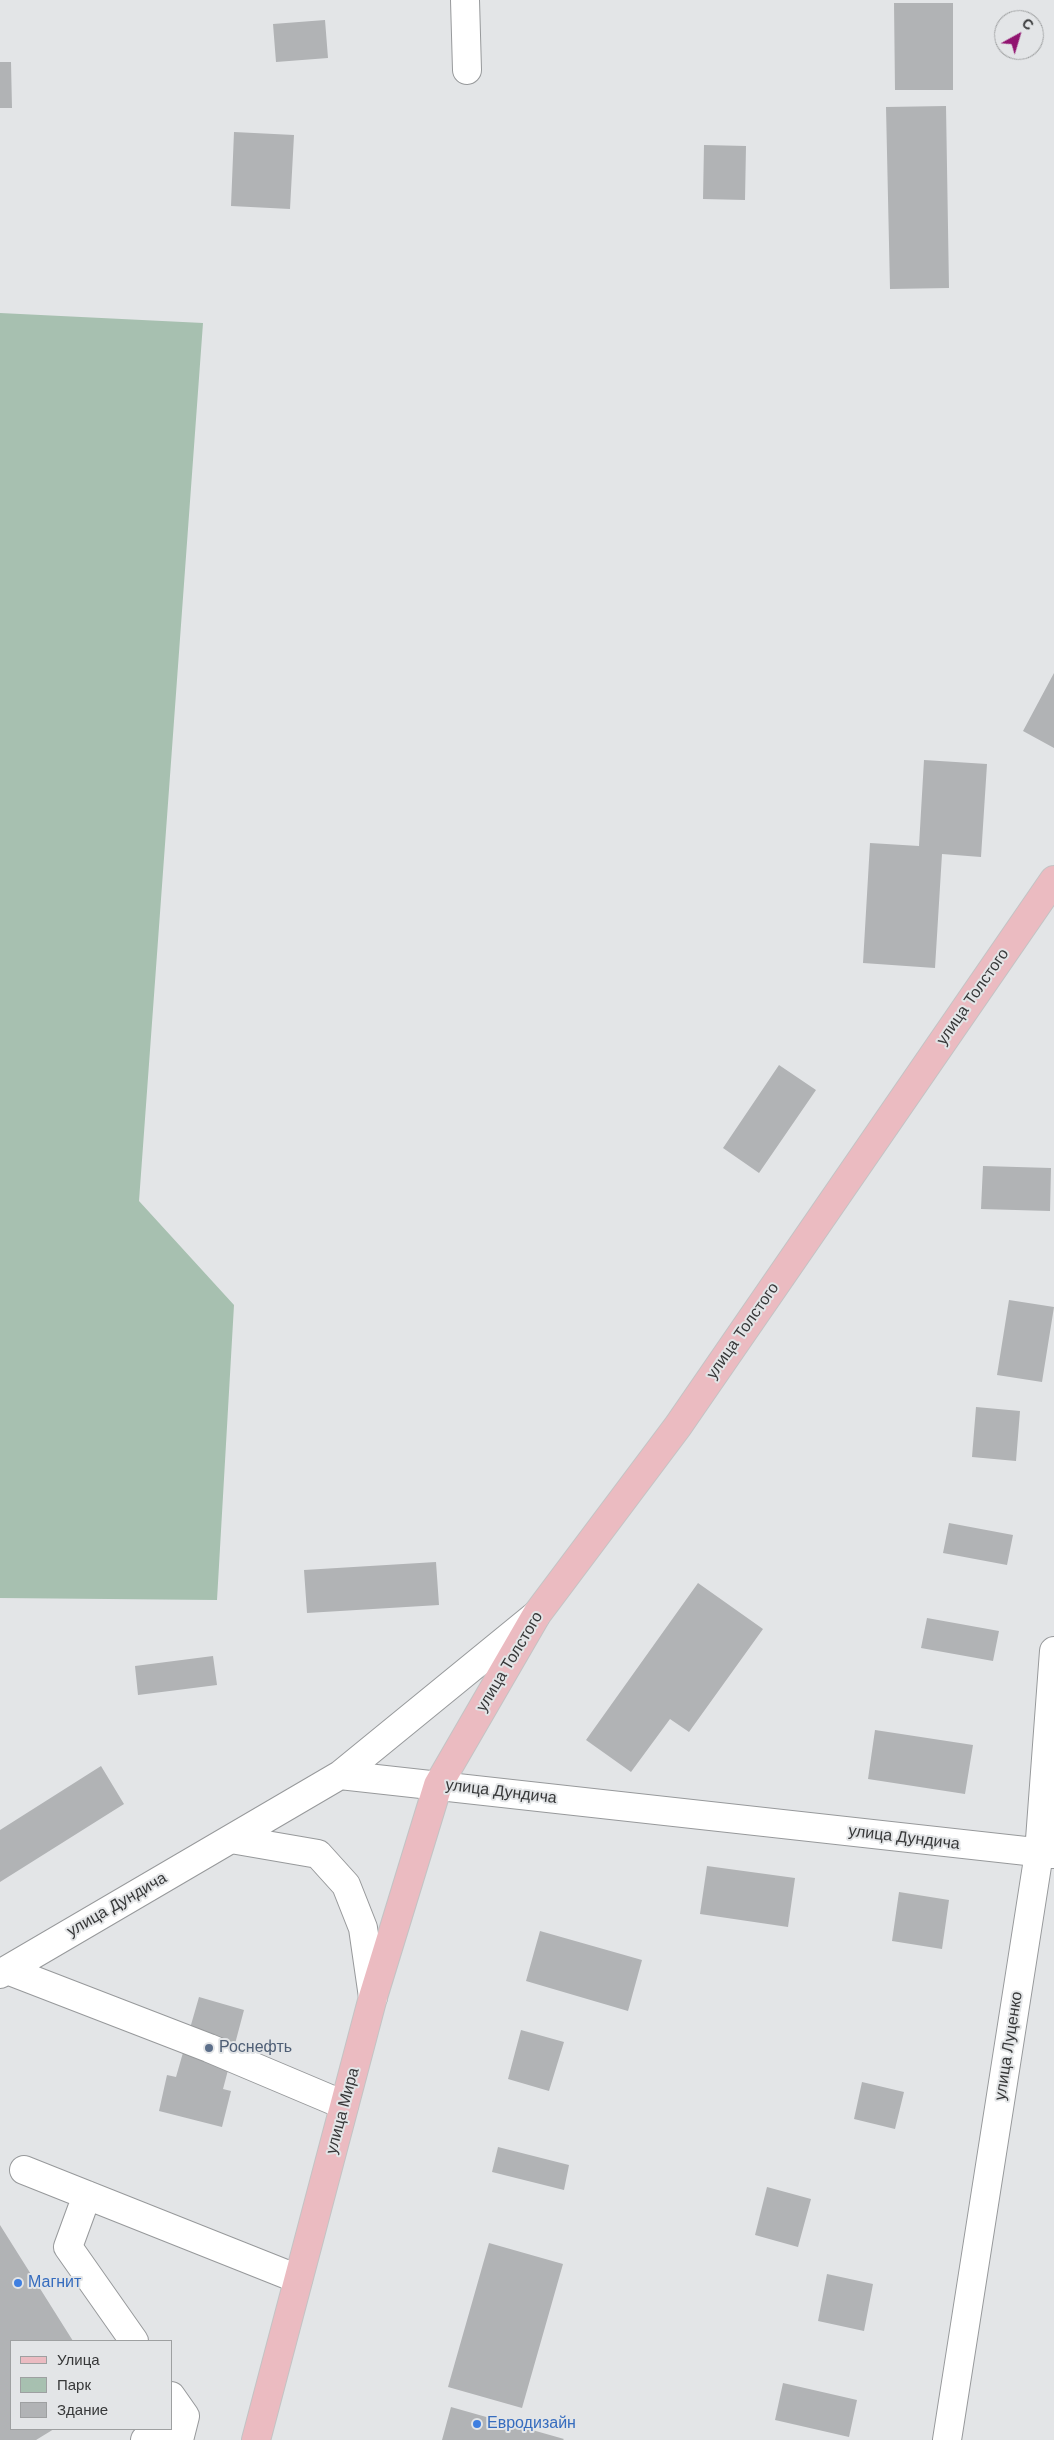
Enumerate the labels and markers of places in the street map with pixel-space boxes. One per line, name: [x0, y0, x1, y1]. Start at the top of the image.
place label: Роснефть: [219, 2038, 292, 2058]
marker: Роснефть: [203, 2042, 215, 2054]
place label: Магнит: [28, 2273, 81, 2293]
marker: Магнит: [12, 2277, 24, 2289]
place label: Евродизайн: [487, 2414, 576, 2434]
marker: Евродизайн: [471, 2418, 483, 2430]

